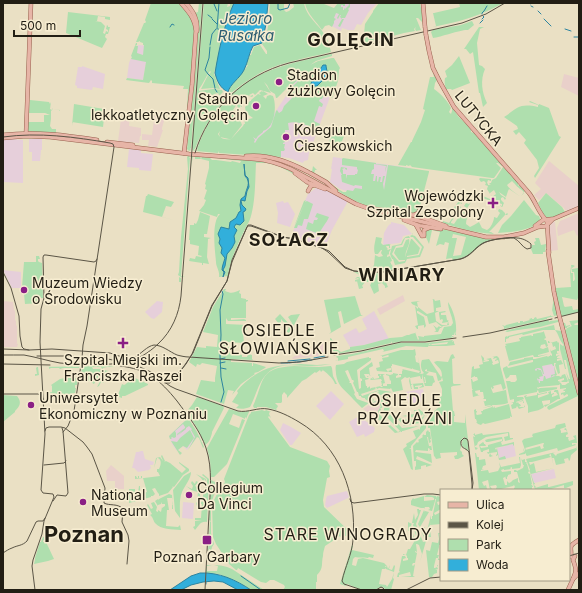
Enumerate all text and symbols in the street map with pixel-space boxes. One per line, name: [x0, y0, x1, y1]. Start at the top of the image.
water label: Jezioro Rusałka: [218, 9, 274, 45]
scale bar: [14, 12, 80, 38]
text: 500 m: [20, 18, 56, 33]
district label: GOLĘCIN: [307, 29, 395, 50]
place label: Stadion żużlowy Golęcin: [287, 66, 396, 99]
marker: Stadion żużlowy Golęcin: [274, 77, 284, 87]
street label: LUTYCKA: [452, 87, 507, 149]
place label: Stadion lekkoatletyczny Golęcin: [91, 90, 248, 123]
marker: Stadion lekkoatletyczny Golęcin: [251, 101, 261, 111]
place label: Kolegium Cieszkowskich: [294, 121, 393, 154]
marker: Kolegium Cieszkowskich: [281, 132, 291, 142]
place label: Wojewódzki Szpital Zespolony: [366, 187, 484, 220]
marker: Wojewódzki Szpital Zespolony: [487, 197, 499, 209]
district label: SOŁACZ: [249, 229, 329, 250]
district label: WINIARY: [358, 264, 446, 285]
place label: Muzeum Wiedzy o Środowisku: [32, 274, 143, 307]
marker: Muzeum Wiedzy o Środowisku: [19, 285, 29, 295]
district label: OSIEDLE SŁOWIAŃSKIE: [219, 320, 339, 358]
marker: Szpital Miejski im. Franciszka Raszei: [117, 337, 129, 349]
place label: Szpital Miejski im. Franciszka Raszei: [64, 351, 182, 384]
place label: Uniwersytet Ekonomiczny w Poznaniu: [39, 389, 207, 422]
district label: OSIEDLE PRZYJAŹNI: [357, 390, 453, 428]
marker: Uniwersytet Ekonomiczny w Poznaniu: [26, 400, 36, 410]
place label: Collegium Da Vinci: [197, 479, 263, 512]
place label: National Museum: [91, 486, 148, 519]
legend: [440, 489, 570, 581]
marker: Collegium Da Vinci: [184, 490, 194, 500]
marker: National Museum: [78, 497, 88, 507]
text: Ulica: [476, 497, 504, 512]
text: Kolej: [476, 517, 504, 532]
district label: Poznan: [44, 521, 124, 547]
district label: STARE WINOGRADY: [263, 524, 433, 544]
marker: Poznań Garbary: [201, 534, 213, 546]
text: Park: [476, 537, 502, 552]
place label: Poznań Garbary: [154, 548, 261, 565]
text: Woda: [476, 557, 509, 572]

